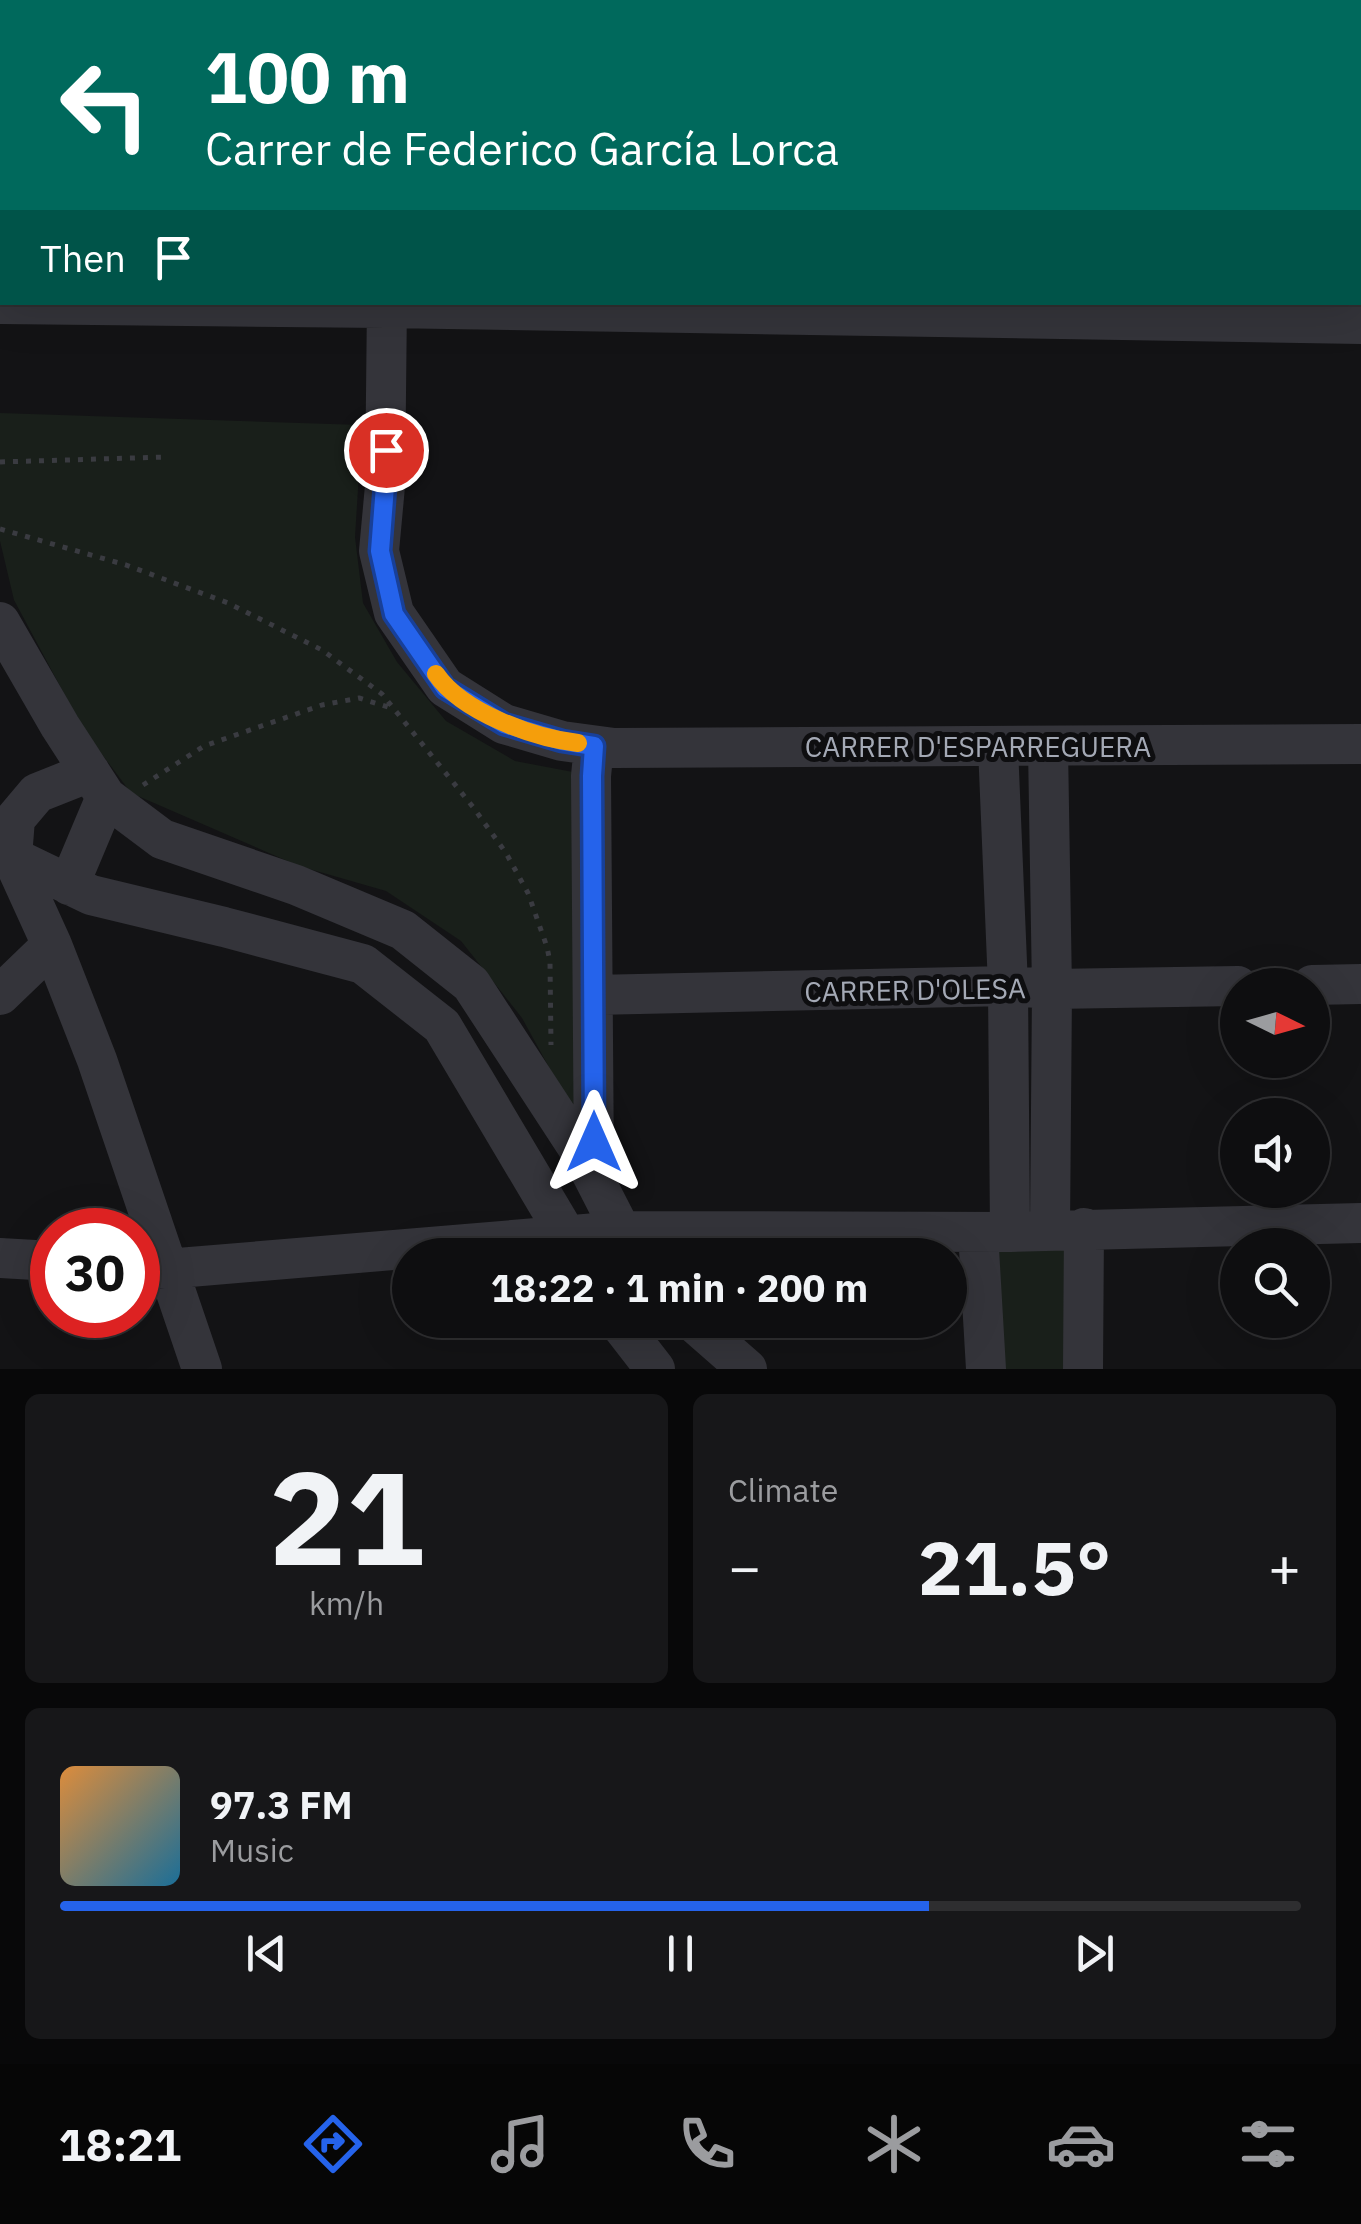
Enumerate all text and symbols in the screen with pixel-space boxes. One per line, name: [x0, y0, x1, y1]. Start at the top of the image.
text: 100 m: [205, 31, 410, 122]
icon: left: [40, 40, 170, 170]
text: Carrer de Federico García Lorca: [205, 119, 839, 177]
icon: arrive: [146, 230, 201, 285]
text: Then: [40, 233, 126, 282]
pin: [344, 408, 429, 493]
icon: arrive: [359, 423, 414, 478]
street label: CARRER D'ESPARREGUERA: [805, 728, 1151, 765]
north arrow: [1220, 968, 1330, 1078]
map controls: [1220, 968, 1330, 1338]
street label: CARRER D'OLESA: [804, 969, 1026, 1010]
position arrow: [542, 1090, 646, 1194]
button: sound: [1220, 1098, 1330, 1208]
speed limit sign: 30: [30, 1208, 160, 1338]
button: search: [1220, 1228, 1330, 1338]
text: 18:22 · 1 min · 200 m: [491, 1263, 868, 1312]
text: 21: [268, 1432, 425, 1601]
text: Climate: [728, 1469, 838, 1511]
text: 21.5°: [918, 1518, 1111, 1616]
text: −: [728, 1531, 761, 1602]
text: +: [1268, 1531, 1301, 1602]
text: km/h: [309, 1582, 384, 1624]
text: 97.3 FM: [210, 1780, 353, 1829]
text: Music: [210, 1829, 294, 1871]
icon: previous: [239, 1926, 294, 1981]
icon: pause: [653, 1926, 708, 1981]
icon: next: [1067, 1926, 1122, 1981]
icon: directions: [298, 2109, 368, 2179]
icon: music: [485, 2109, 555, 2179]
icon: phone: [672, 2109, 742, 2179]
icon: climate: [859, 2109, 929, 2179]
icon: car: [1046, 2109, 1116, 2179]
icon: filters: [1233, 2109, 1303, 2179]
text: 18:21: [58, 2115, 181, 2173]

